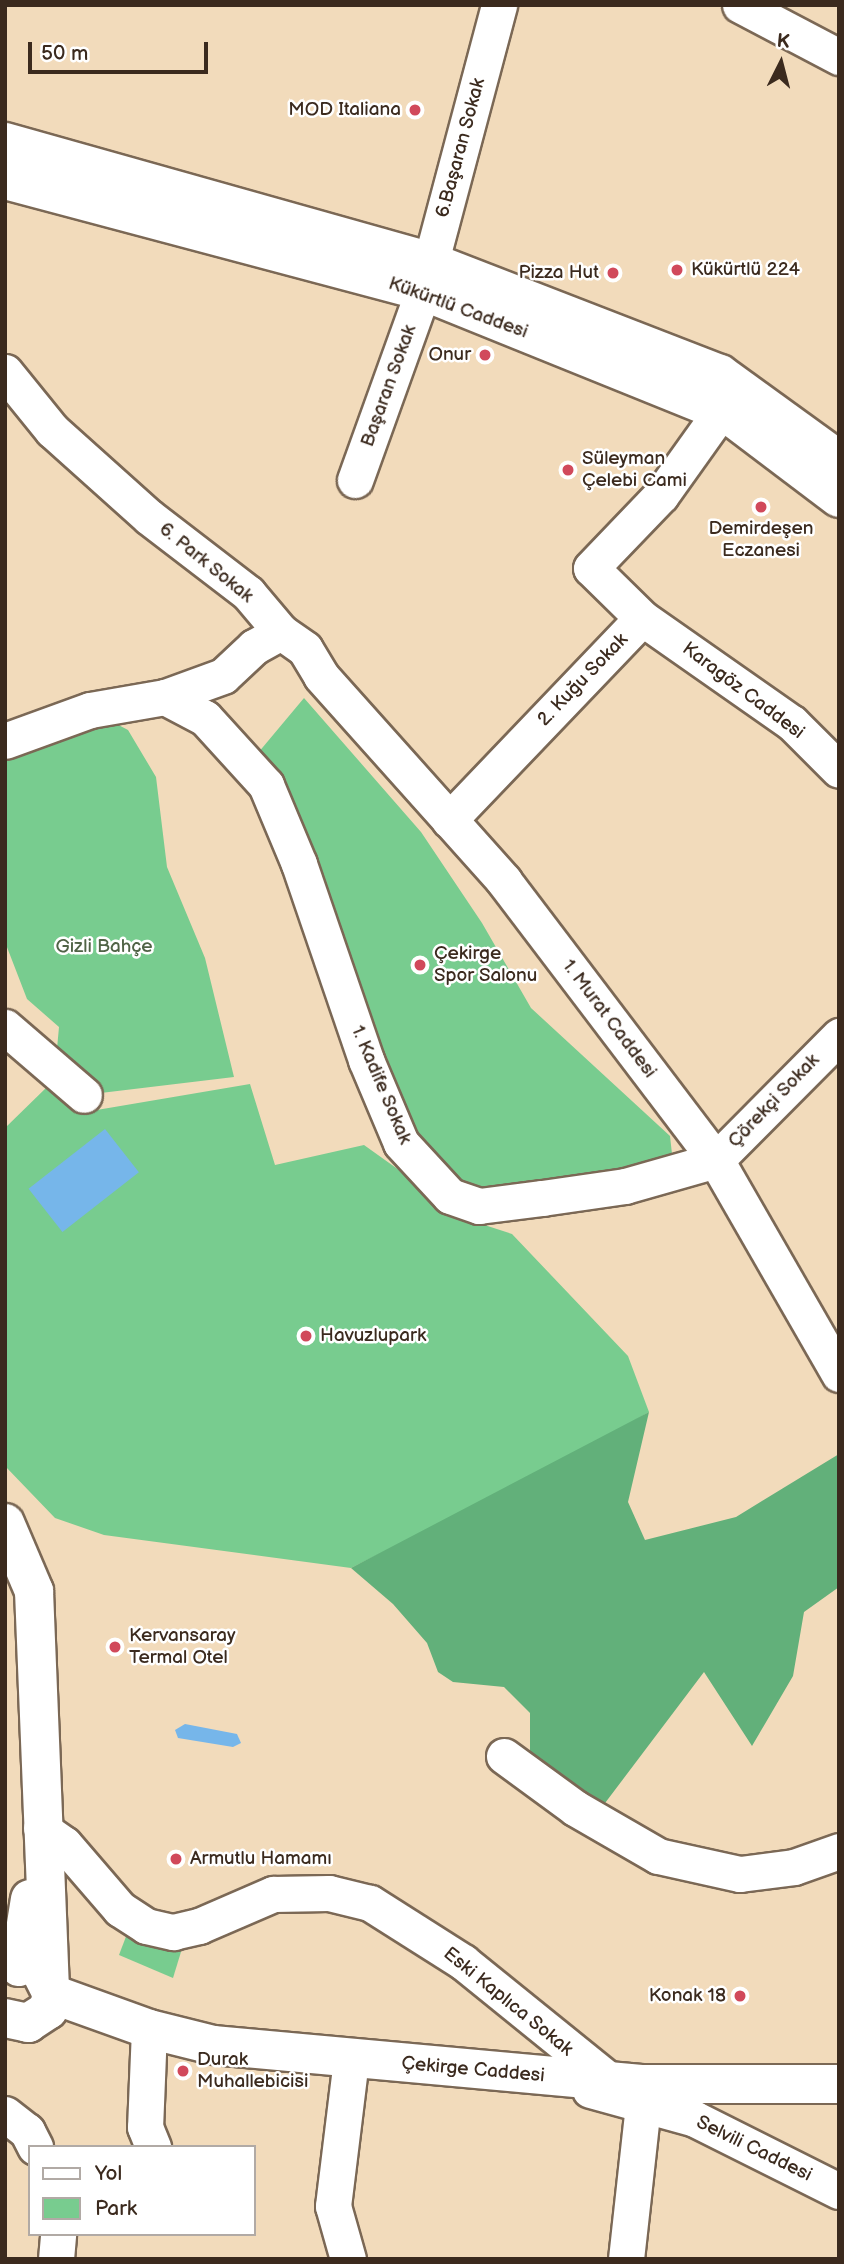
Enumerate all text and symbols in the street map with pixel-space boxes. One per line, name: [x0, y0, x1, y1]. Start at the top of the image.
scale bar: [32, 28, 212, 72]
north arrow: [746, 28, 816, 98]
text: K: [776, 30, 791, 54]
text: 50 m: [41, 41, 88, 66]
street label: 6.Başaran Sokak: [431, 76, 491, 220]
place label: MOD Italiana: [288, 99, 401, 121]
marker: MOD Italiana: [407, 102, 423, 118]
place label: Kükürtlü 224: [691, 259, 800, 281]
place label: Pizza Hut: [518, 262, 599, 284]
marker: Kükürtlü 224: [669, 262, 685, 278]
marker: Pizza Hut: [605, 265, 621, 281]
street label: Kükürtlü Caddesi: [385, 272, 531, 344]
street label: Başaran Sokak: [356, 322, 422, 450]
place label: Onur: [428, 344, 471, 366]
marker: Onur: [477, 347, 493, 363]
place label: Süleyman Çelebi Cami: [582, 448, 687, 492]
marker: Süleyman Çelebi Cami: [560, 462, 576, 478]
marker: Demirdeşen Eczanesi: [753, 499, 769, 515]
street label: 6. Park Sokak: [154, 518, 258, 608]
place label: Demirdeşen Eczanesi: [708, 518, 814, 562]
street label: 2. Kuğu Sokak: [533, 629, 633, 731]
street label: Karagöz Caddesi: [677, 638, 809, 744]
park label: Gizli Bahçe: [55, 936, 153, 958]
place label: Çekirge Spor Salonu: [434, 943, 538, 987]
street label: 1. Murat Caddesi: [557, 955, 661, 1083]
marker: Çekirge Spor Salonu: [412, 957, 428, 973]
street label: 1. Kadife Sokak: [346, 1022, 416, 1148]
street label: Çörekçi Sokak: [723, 1049, 825, 1153]
place label: Havuzlupark: [320, 1325, 426, 1347]
marker: Havuzlupark: [298, 1328, 314, 1344]
place label: Kervansaray Termal Otel: [129, 1625, 236, 1669]
marker: Kervansaray Termal Otel: [107, 1639, 123, 1655]
place label: Armutlu Hamamı: [190, 1848, 332, 1870]
marker: Armutlu Hamamı: [168, 1851, 184, 1867]
street label: Eski Kaplıca Sokak: [438, 1943, 578, 2061]
place label: Konak 18: [649, 1985, 726, 2007]
marker: Konak 18: [732, 1988, 748, 2004]
place label: Durak Muhallebicisi: [197, 2049, 308, 2093]
street label: Çekirge Caddesi: [400, 2052, 546, 2088]
marker: Durak Muhallebicisi: [175, 2063, 191, 2079]
street label: Selvili Caddesi: [693, 2111, 815, 2187]
legend: [28, 2145, 256, 2236]
text: Yol: [95, 2161, 122, 2186]
text: Park: [95, 2196, 137, 2221]

